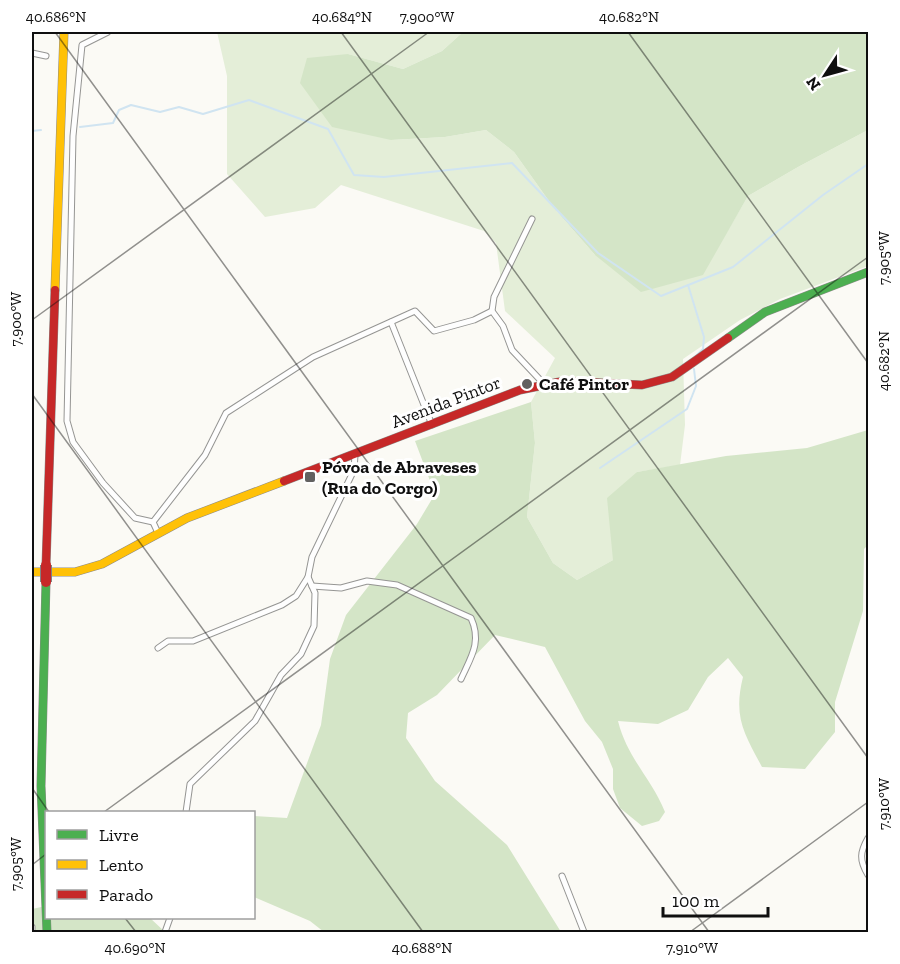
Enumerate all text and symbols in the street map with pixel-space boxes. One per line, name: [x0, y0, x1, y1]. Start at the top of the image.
text: 40.686°N: [26, 8, 86, 26]
text: 40.684°N: [312, 8, 372, 26]
text: 7.900°W: [400, 8, 454, 26]
text: 40.682°N: [599, 8, 659, 26]
north arrow: [795, 45, 855, 105]
text: N: [802, 73, 825, 94]
text: 7.905°W: [875, 231, 893, 285]
text: 7.900°W: [7, 292, 25, 346]
text: 40.682°N: [875, 331, 893, 391]
street label: Avenida Pintor: [388, 371, 504, 433]
place label: Café Pintor: [539, 373, 629, 395]
marker: Café Pintor: [520, 377, 534, 391]
place label: Póvoa de Abraveses (Rua do Corgo): [322, 456, 477, 499]
marker: Póvoa de Abraveses (Rua do Corgo): [303, 470, 317, 484]
text: 7.910°W: [875, 778, 893, 830]
legend: [45, 811, 255, 919]
text: Livre: [99, 824, 139, 846]
text: 7.905°W: [7, 837, 25, 891]
text: Lento: [99, 854, 144, 876]
scale bar: [663, 880, 768, 918]
text: Parado: [99, 884, 153, 906]
text: 100 m: [672, 890, 720, 912]
text: 40.690°N: [105, 939, 165, 957]
text: 40.688°N: [392, 939, 452, 957]
text: 7.910°W: [666, 939, 718, 957]

